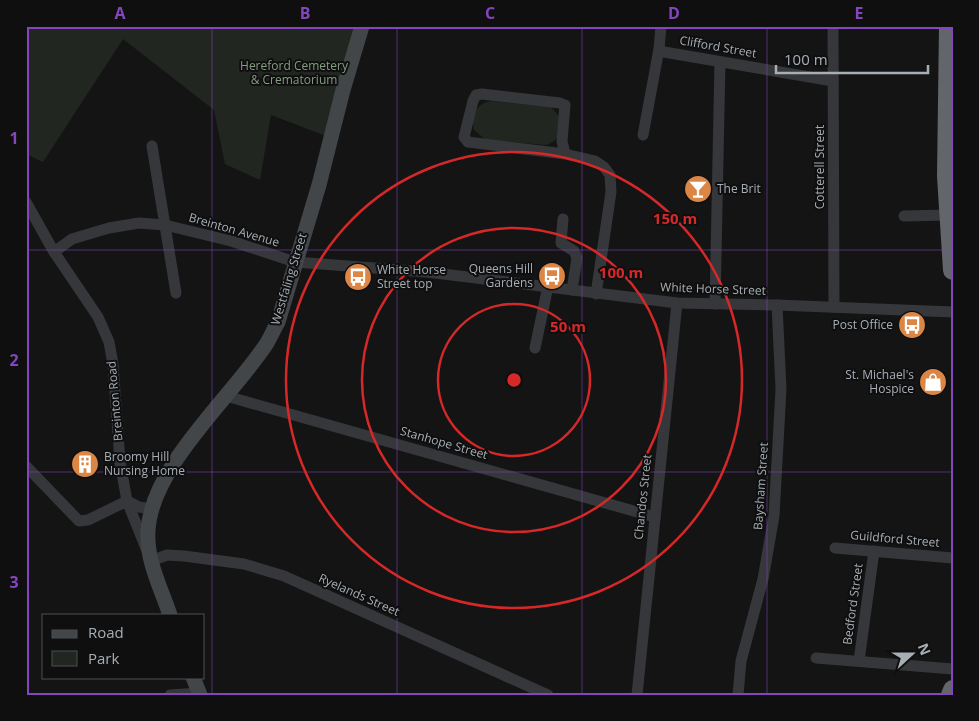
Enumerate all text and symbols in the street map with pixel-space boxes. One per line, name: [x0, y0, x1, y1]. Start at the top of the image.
text: A: [114, 2, 126, 24]
text: B: [300, 2, 310, 24]
text: C: [485, 2, 495, 24]
text: D: [668, 2, 680, 24]
text: E: [855, 2, 864, 24]
street label: Clifford Street: [678, 31, 758, 62]
scale bar: [776, 42, 929, 74]
text: 100 m: [784, 49, 828, 69]
park label: Hereford Cemetery & Crematorium: [240, 57, 349, 88]
street label: Cotterell Street: [811, 125, 828, 209]
text: 1: [9, 127, 19, 149]
bar icon: The Brit: [683, 174, 713, 204]
place label: The Brit: [717, 180, 761, 197]
street label: Breinton Avenue: [187, 208, 282, 251]
text: 150 m: [653, 208, 697, 228]
street label: Westfaling Street: [266, 231, 311, 327]
place label: Queens Hill Gardens: [469, 260, 533, 291]
place label: White Horse Street top: [377, 261, 446, 292]
bus stop icon: Queens Hill Gardens: [537, 261, 567, 291]
bus stop icon: White Horse Street top: [343, 262, 373, 292]
text: 100 m: [599, 262, 643, 282]
street label: White Horse Street: [660, 278, 766, 299]
bus stop icon: Post Office: [897, 310, 927, 340]
text: 50 m: [550, 316, 586, 336]
place label: Post Office: [833, 316, 893, 333]
text: 2: [9, 349, 19, 371]
street label: Breinton Road: [103, 360, 126, 442]
place label: St. Michael's Hospice: [845, 366, 914, 397]
shop icon: St. Michael's Hospice: [918, 367, 948, 397]
centre of rings: [505, 371, 523, 389]
street label: Stanhope Street: [398, 422, 490, 463]
street label: Baysham Street: [749, 442, 772, 530]
place label: Broomy Hill Nursing Home: [104, 448, 185, 479]
building icon: Broomy Hill Nursing Home: [70, 449, 100, 479]
street label: Chandos Street: [630, 453, 655, 541]
street label: Guildford Street: [850, 526, 940, 551]
street label: Bedford Street: [838, 562, 867, 646]
street label: Ryelands Street: [316, 569, 402, 620]
text: 3: [9, 571, 19, 593]
legend: [42, 614, 205, 678]
text: Road: [88, 622, 124, 642]
north arrow: [886, 628, 936, 678]
text: N: [914, 640, 936, 658]
text: Park: [88, 648, 119, 668]

